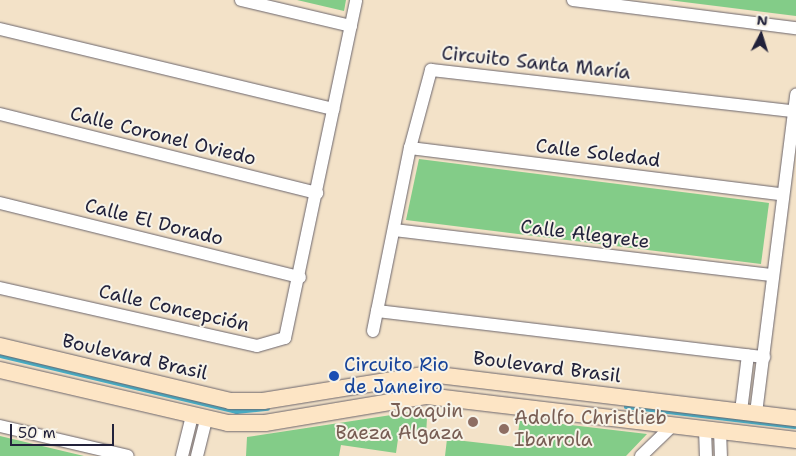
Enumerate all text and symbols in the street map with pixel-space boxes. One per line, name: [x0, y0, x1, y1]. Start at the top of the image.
north arrow: [736, 10, 786, 60]
text: N: [756, 11, 769, 30]
street label: Circuito Santa María: [440, 42, 632, 84]
street label: Calle Coronel Oviedo: [68, 102, 258, 170]
street label: Calle Soledad: [534, 134, 662, 172]
street label: Calle El Dorado: [82, 194, 226, 250]
street label: Calle Alegrete: [519, 215, 651, 253]
street label: Calle Concepción: [97, 280, 251, 336]
street label: Boulevard Brasil: [60, 329, 210, 385]
street label: Boulevard Brasil: [472, 347, 622, 387]
place label: Circuito Rio de Janeiro: [344, 354, 449, 398]
marker: Circuito Rio de Janeiro: [328, 370, 340, 382]
place label: Joaquin Baeza Algaza: [335, 400, 463, 444]
place label: Adolfo Christlieb Ibarrola: [514, 407, 667, 451]
scale bar: [12, 414, 116, 446]
marker: Joaquin Baeza Algaza: [467, 416, 479, 428]
text: 50 m: [18, 423, 56, 443]
marker: Adolfo Christlieb Ibarrola: [498, 423, 510, 435]

